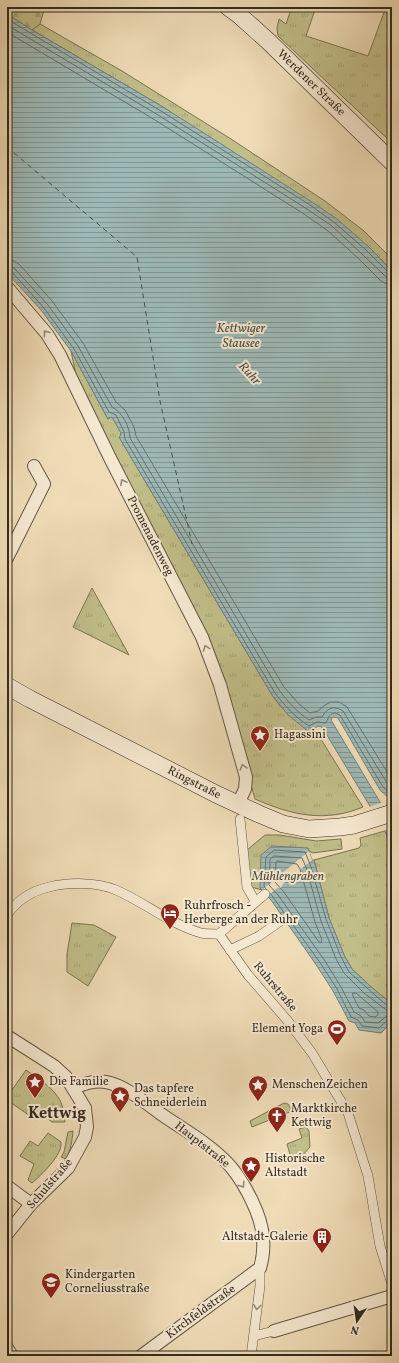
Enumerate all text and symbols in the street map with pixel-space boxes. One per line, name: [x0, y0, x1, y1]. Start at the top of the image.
street label: Werdener Straße: [273, 46, 349, 120]
water label: Kettwiger Stausee: [217, 320, 266, 353]
one-way arrow: [43, 330, 51, 337]
water label: Ruhr: [234, 358, 264, 390]
one-way arrow: [120, 479, 128, 486]
street label: Promenadenweg: [123, 493, 177, 579]
one-way arrow: [203, 645, 211, 652]
place icon: Hagassini: [249, 724, 271, 752]
place label: Hagassini: [274, 727, 326, 743]
street label: Ringstraße: [164, 763, 224, 804]
one-way arrow: [239, 764, 248, 771]
water label: Mühlengraben: [251, 868, 325, 886]
place label: Ruhrfrosch - Herberge an der Ruhr: [184, 898, 298, 928]
hotel icon: Ruhrfrosch - Herberge an der Ruhr: [159, 902, 181, 930]
street label: Ruhrstraße: [249, 959, 301, 1016]
sports icon: Element Yoga: [326, 1018, 348, 1046]
place label: Element Yoga: [252, 1021, 323, 1037]
place icon: Die Familie: [24, 1071, 46, 1099]
place label: Die Familie: [49, 1074, 109, 1090]
place icon: MenschenZeichen: [247, 1074, 269, 1102]
place label: MenschenZeichen: [272, 1077, 368, 1093]
place label: Das tapfere Schneiderlein: [134, 1081, 207, 1111]
place icon: Das tapfere Schneiderlein: [109, 1085, 131, 1113]
place label: Marktkirche Kettwig: [291, 1101, 357, 1131]
district label: Kettwig: [28, 1103, 86, 1125]
church icon: Marktkirche Kettwig: [266, 1105, 288, 1133]
street label: Hauptstraße: [171, 1118, 233, 1172]
place label: Historische Altstadt: [265, 1151, 325, 1181]
street label: Schulstraße: [23, 1155, 77, 1213]
place icon: Historische Altstadt: [240, 1155, 262, 1183]
one-way arrow: [238, 1181, 245, 1188]
building icon: Altstadt-Galerie: [311, 1226, 333, 1254]
place label: Altstadt-Galerie: [222, 1229, 308, 1245]
place label: Kindergarten Corneliusstraße: [65, 1267, 150, 1297]
school or university icon: Kindergarten Corneliusstraße: [40, 1271, 62, 1299]
street label: Kirchfeldstraße: [163, 1281, 239, 1343]
north arrow: [337, 1301, 377, 1341]
one-way arrow: [253, 1304, 262, 1310]
text: N: [350, 1321, 361, 1337]

